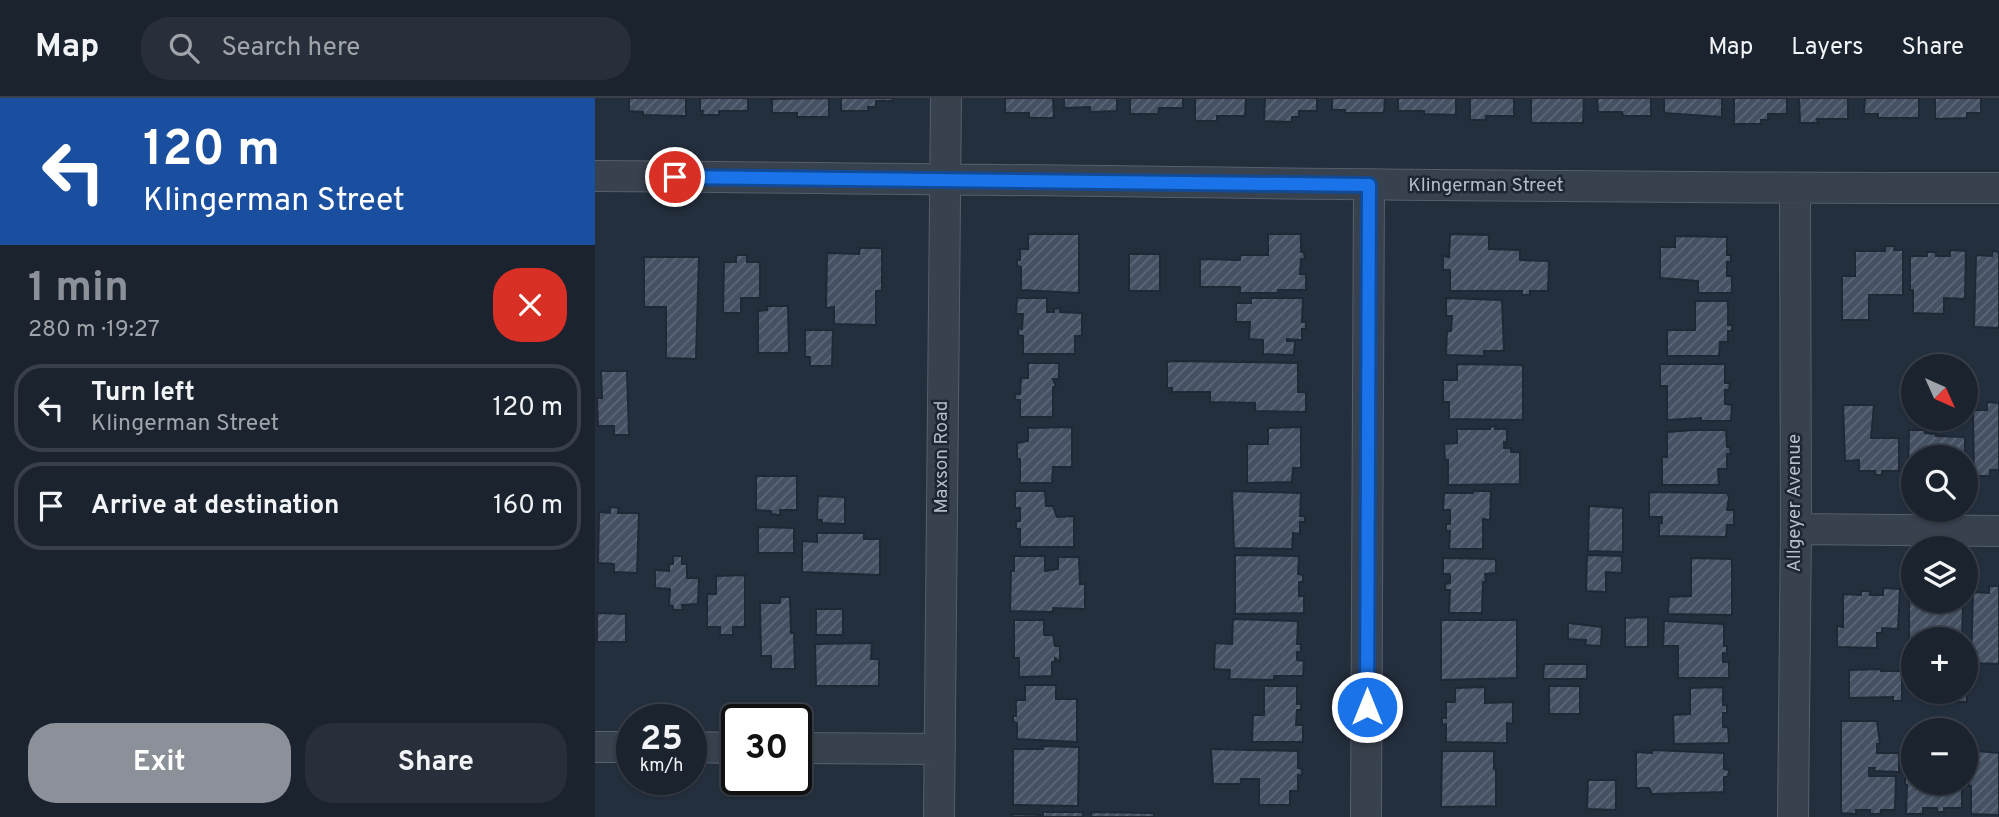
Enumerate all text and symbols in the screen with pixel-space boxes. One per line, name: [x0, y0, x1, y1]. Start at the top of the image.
search box: [141, 17, 631, 80]
text: Map: [35, 27, 99, 69]
icon: search: [165, 29, 203, 67]
text: Search here: [221, 32, 360, 65]
text: Map: [1708, 33, 1753, 63]
text: Layers: [1791, 33, 1863, 63]
text: Share: [1901, 33, 1964, 63]
text: 120 m: [143, 121, 280, 183]
icon: left: [28, 126, 119, 217]
pin: [645, 147, 705, 207]
icon: arrive: [656, 158, 694, 196]
street label: Klingerman Street: [1408, 174, 1564, 198]
text: Klingerman Street: [143, 182, 405, 222]
text: 1 min: [28, 263, 129, 316]
button: close: [493, 268, 567, 342]
text: 280 m · 19:27: [28, 316, 160, 345]
north arrow: [1901, 354, 1977, 430]
map controls: [1901, 354, 1978, 795]
text: Turn left: [91, 377, 195, 410]
icon: left: [32, 389, 70, 427]
text: 120 m: [493, 392, 563, 425]
street label: Maxson Road: [930, 401, 954, 513]
text: Klingerman Street: [91, 410, 279, 439]
street label: Allgeyer Avenue: [1783, 434, 1807, 572]
button: search: [1901, 445, 1978, 522]
icon: arrive: [32, 487, 70, 525]
text: Arrive at destination: [91, 490, 339, 523]
text: 160 m: [493, 490, 563, 523]
button: layers: [1901, 536, 1978, 613]
button: +: [1901, 627, 1978, 704]
position arrow: [1330, 670, 1404, 744]
speed limit sign: 30: [721, 704, 812, 795]
text: 25: [640, 718, 683, 762]
button: −: [1901, 718, 1978, 795]
button: Exit: [28, 723, 291, 803]
button: Share: [305, 723, 567, 803]
text: km/h: [640, 755, 683, 778]

